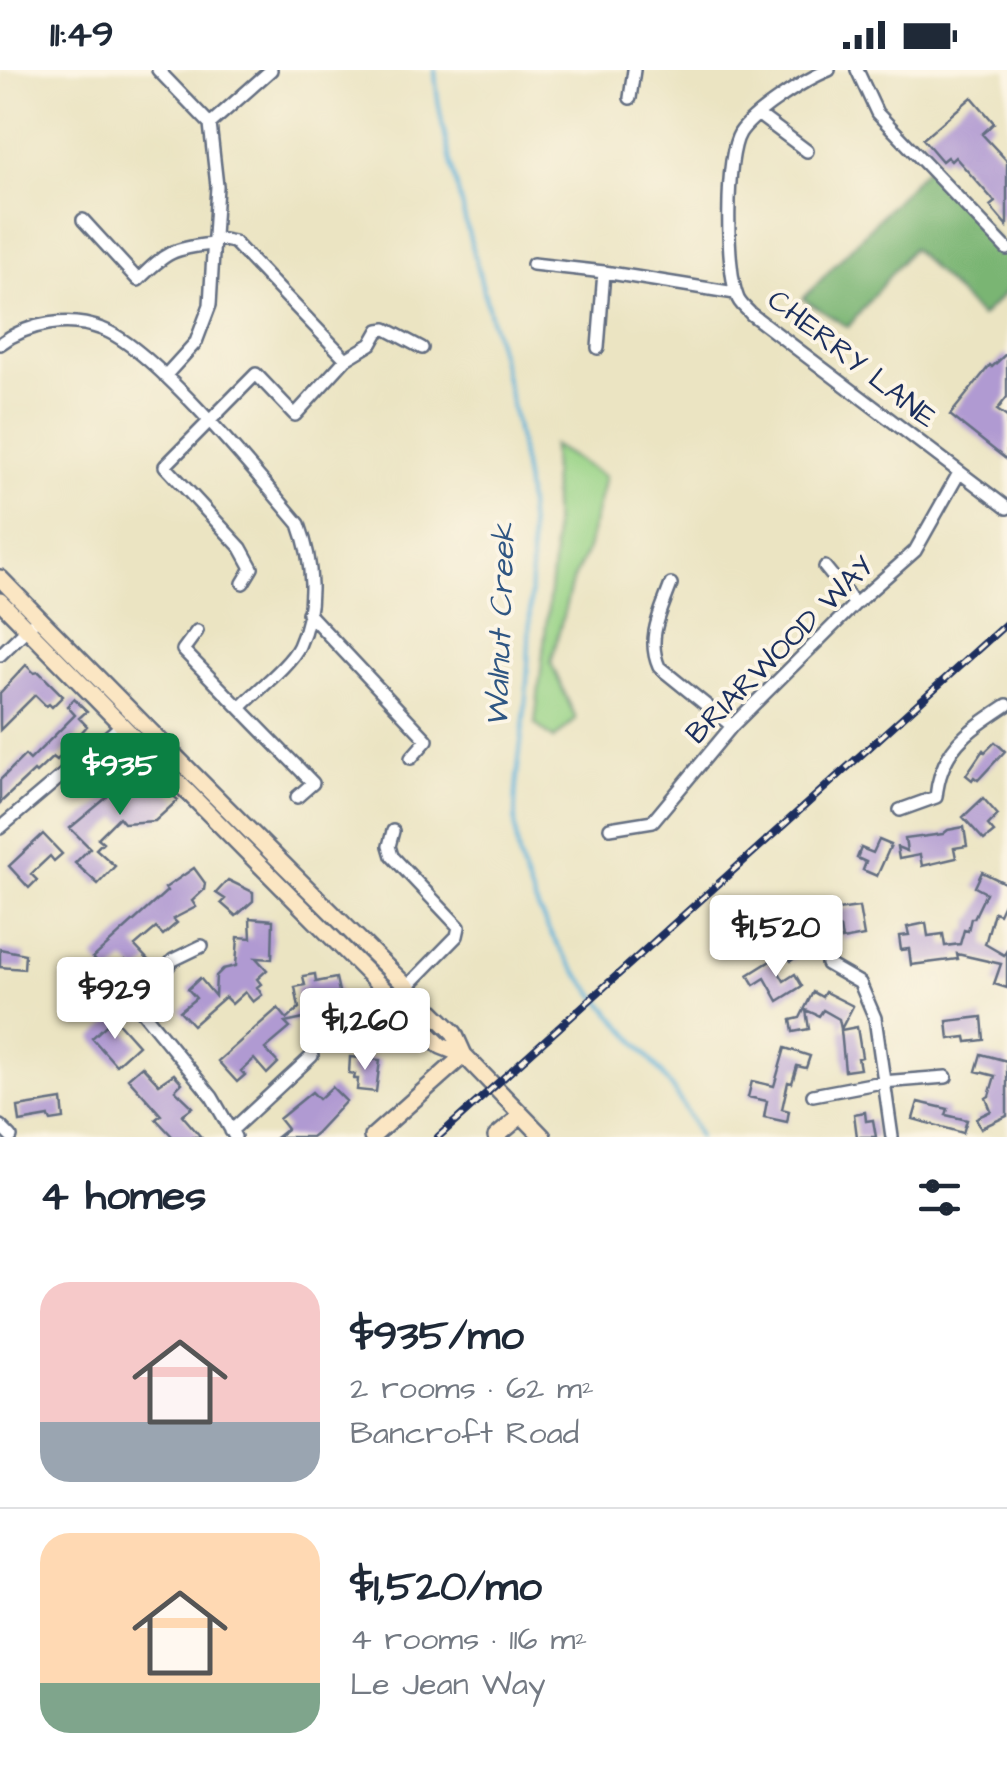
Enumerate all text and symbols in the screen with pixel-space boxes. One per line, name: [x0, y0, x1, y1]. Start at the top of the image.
text: 11:49: [50, 9, 114, 61]
street label: CHERRY LANE: [758, 279, 946, 439]
water label: Walnut Creek: [475, 521, 527, 728]
street label: BRIARWOOD WAY: [676, 546, 884, 754]
pin: $935: [61, 733, 179, 818]
text: $935: [83, 743, 157, 788]
pin: $1,520: [695, 895, 857, 980]
text: $1,520: [732, 905, 820, 950]
pin: $929: [56, 957, 174, 1042]
text: $929: [79, 967, 151, 1012]
pin: $1,260: [284, 988, 446, 1073]
text: $1,260: [322, 998, 408, 1043]
text: 4 homes: [40, 1168, 206, 1226]
icon: filters: [912, 1170, 967, 1225]
text: $935/mo: [350, 1308, 524, 1366]
icon: home: [120, 1322, 240, 1442]
text: 2 rooms · 62 m²: [350, 1366, 594, 1411]
text: Bancroft Road: [350, 1411, 579, 1456]
text: $1,520/mo: [350, 1559, 542, 1617]
icon: home: [120, 1573, 240, 1693]
text: 4 rooms · 116 m²: [350, 1617, 587, 1662]
text: Le Jean Way: [350, 1662, 546, 1707]

